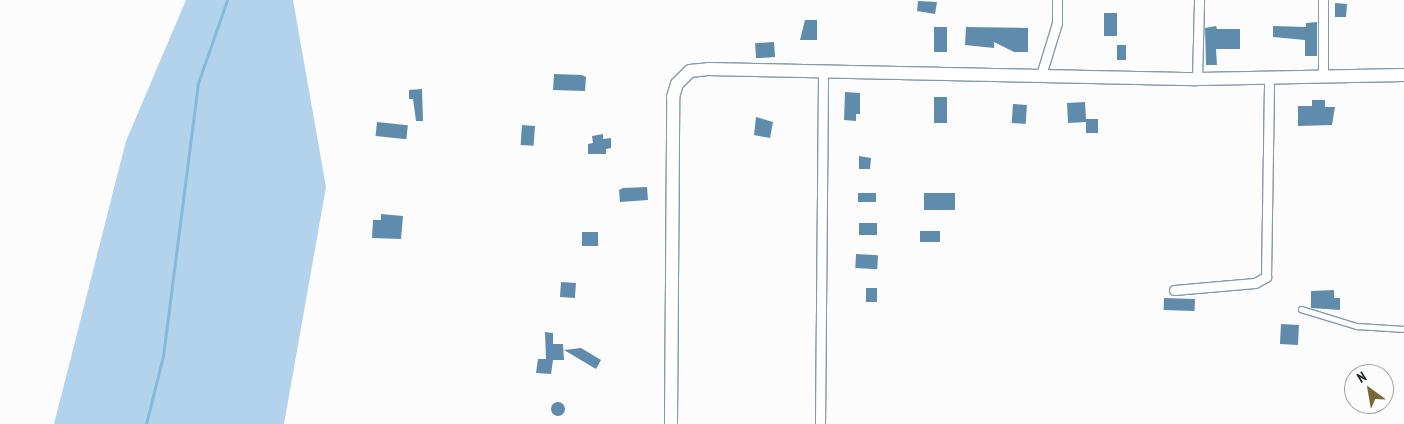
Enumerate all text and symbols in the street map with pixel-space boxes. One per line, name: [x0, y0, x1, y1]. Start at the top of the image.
north arrow: [1344, 364, 1394, 414]
text: N: [1354, 367, 1370, 387]

